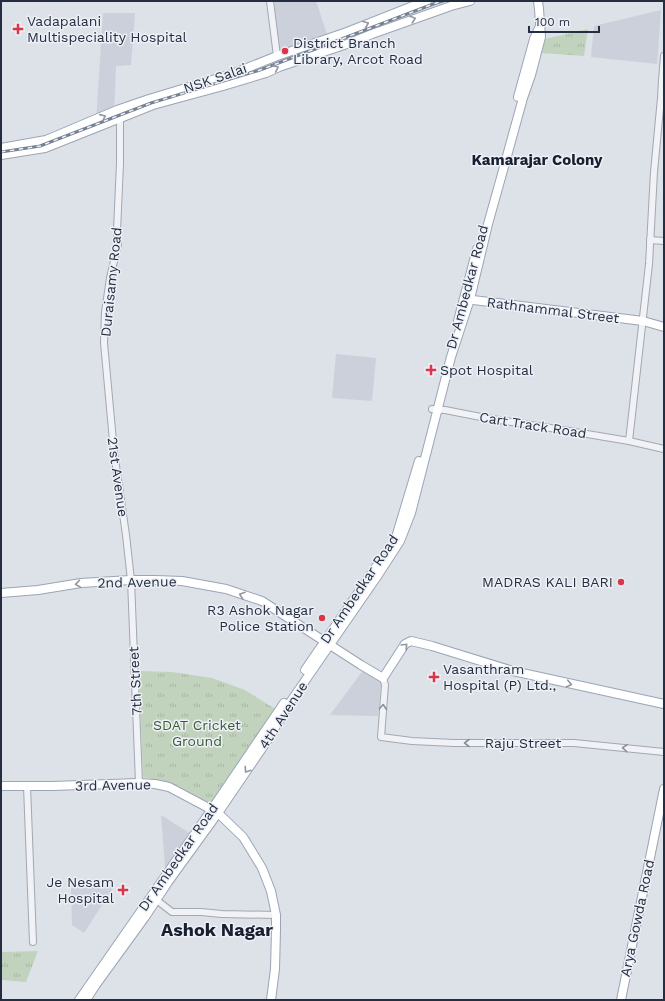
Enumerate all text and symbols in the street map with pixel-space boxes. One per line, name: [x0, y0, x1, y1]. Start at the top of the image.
scale bar: [529, 8, 599, 34]
place label: Vadapalani Multispeciality Hospital: [27, 13, 188, 45]
text: 100 m: [535, 15, 570, 29]
one-way arrow: [409, 16, 416, 24]
one-way arrow: [363, 21, 370, 29]
marker: Vadapalani Multispeciality Hospital: [12, 23, 24, 35]
place label: District Branch Library, Arcot Road: [293, 35, 423, 67]
marker: District Branch Library, Arcot Road: [280, 46, 290, 56]
street label: NSK Salai: [181, 60, 249, 96]
one-way arrow: [272, 65, 280, 73]
one-way arrow: [100, 113, 107, 121]
district label: Kamarajar Colony: [472, 151, 603, 169]
street label: Dr Ambedkar Road: [443, 223, 491, 351]
street label: Duraisamy Road: [97, 226, 125, 338]
street label: Rathnammal Street: [486, 294, 620, 326]
place label: Spot Hospital: [440, 362, 534, 378]
marker: Spot Hospital: [425, 364, 437, 376]
street label: Cart Track Road: [478, 409, 588, 441]
street label: 21st Avenue: [104, 436, 132, 518]
street label: Dr Ambedkar Road: [317, 532, 401, 646]
street label: 2nd Avenue: [97, 573, 177, 591]
place label: MADRAS KALI BARI: [482, 574, 613, 590]
marker: MADRAS KALI BARI: [616, 577, 626, 587]
one-way arrow: [75, 579, 81, 588]
one-way arrow: [239, 591, 246, 600]
place label: R3 Ashok Nagar Police Station: [207, 602, 314, 634]
marker: R3 Ashok Nagar Police Station: [317, 613, 327, 623]
one-way arrow: [401, 643, 408, 651]
street label: 7th Street: [125, 646, 145, 716]
place label: Vasanthram Hospital (P) Ltd.,: [443, 661, 556, 693]
marker: Vasanthram Hospital (P) Ltd.,: [428, 671, 440, 683]
street label: 4th Avenue: [255, 678, 311, 752]
one-way arrow: [566, 679, 572, 687]
one-way arrow: [379, 704, 388, 710]
park label: SDAT Cricket Ground: [153, 717, 241, 749]
street label: Raju Street: [485, 735, 561, 751]
one-way arrow: [464, 739, 470, 747]
one-way arrow: [622, 744, 628, 753]
one-way arrow: [244, 766, 252, 773]
street label: 3rd Avenue: [75, 776, 151, 794]
street label: Dr Ambedkar Road: [135, 800, 221, 914]
street label: Arya Gowda Road: [617, 858, 657, 978]
place label: Je Nesam Hospital: [46, 874, 115, 906]
marker: Je Nesam Hospital: [117, 884, 129, 896]
district label: Ashok Nagar: [161, 919, 273, 940]

